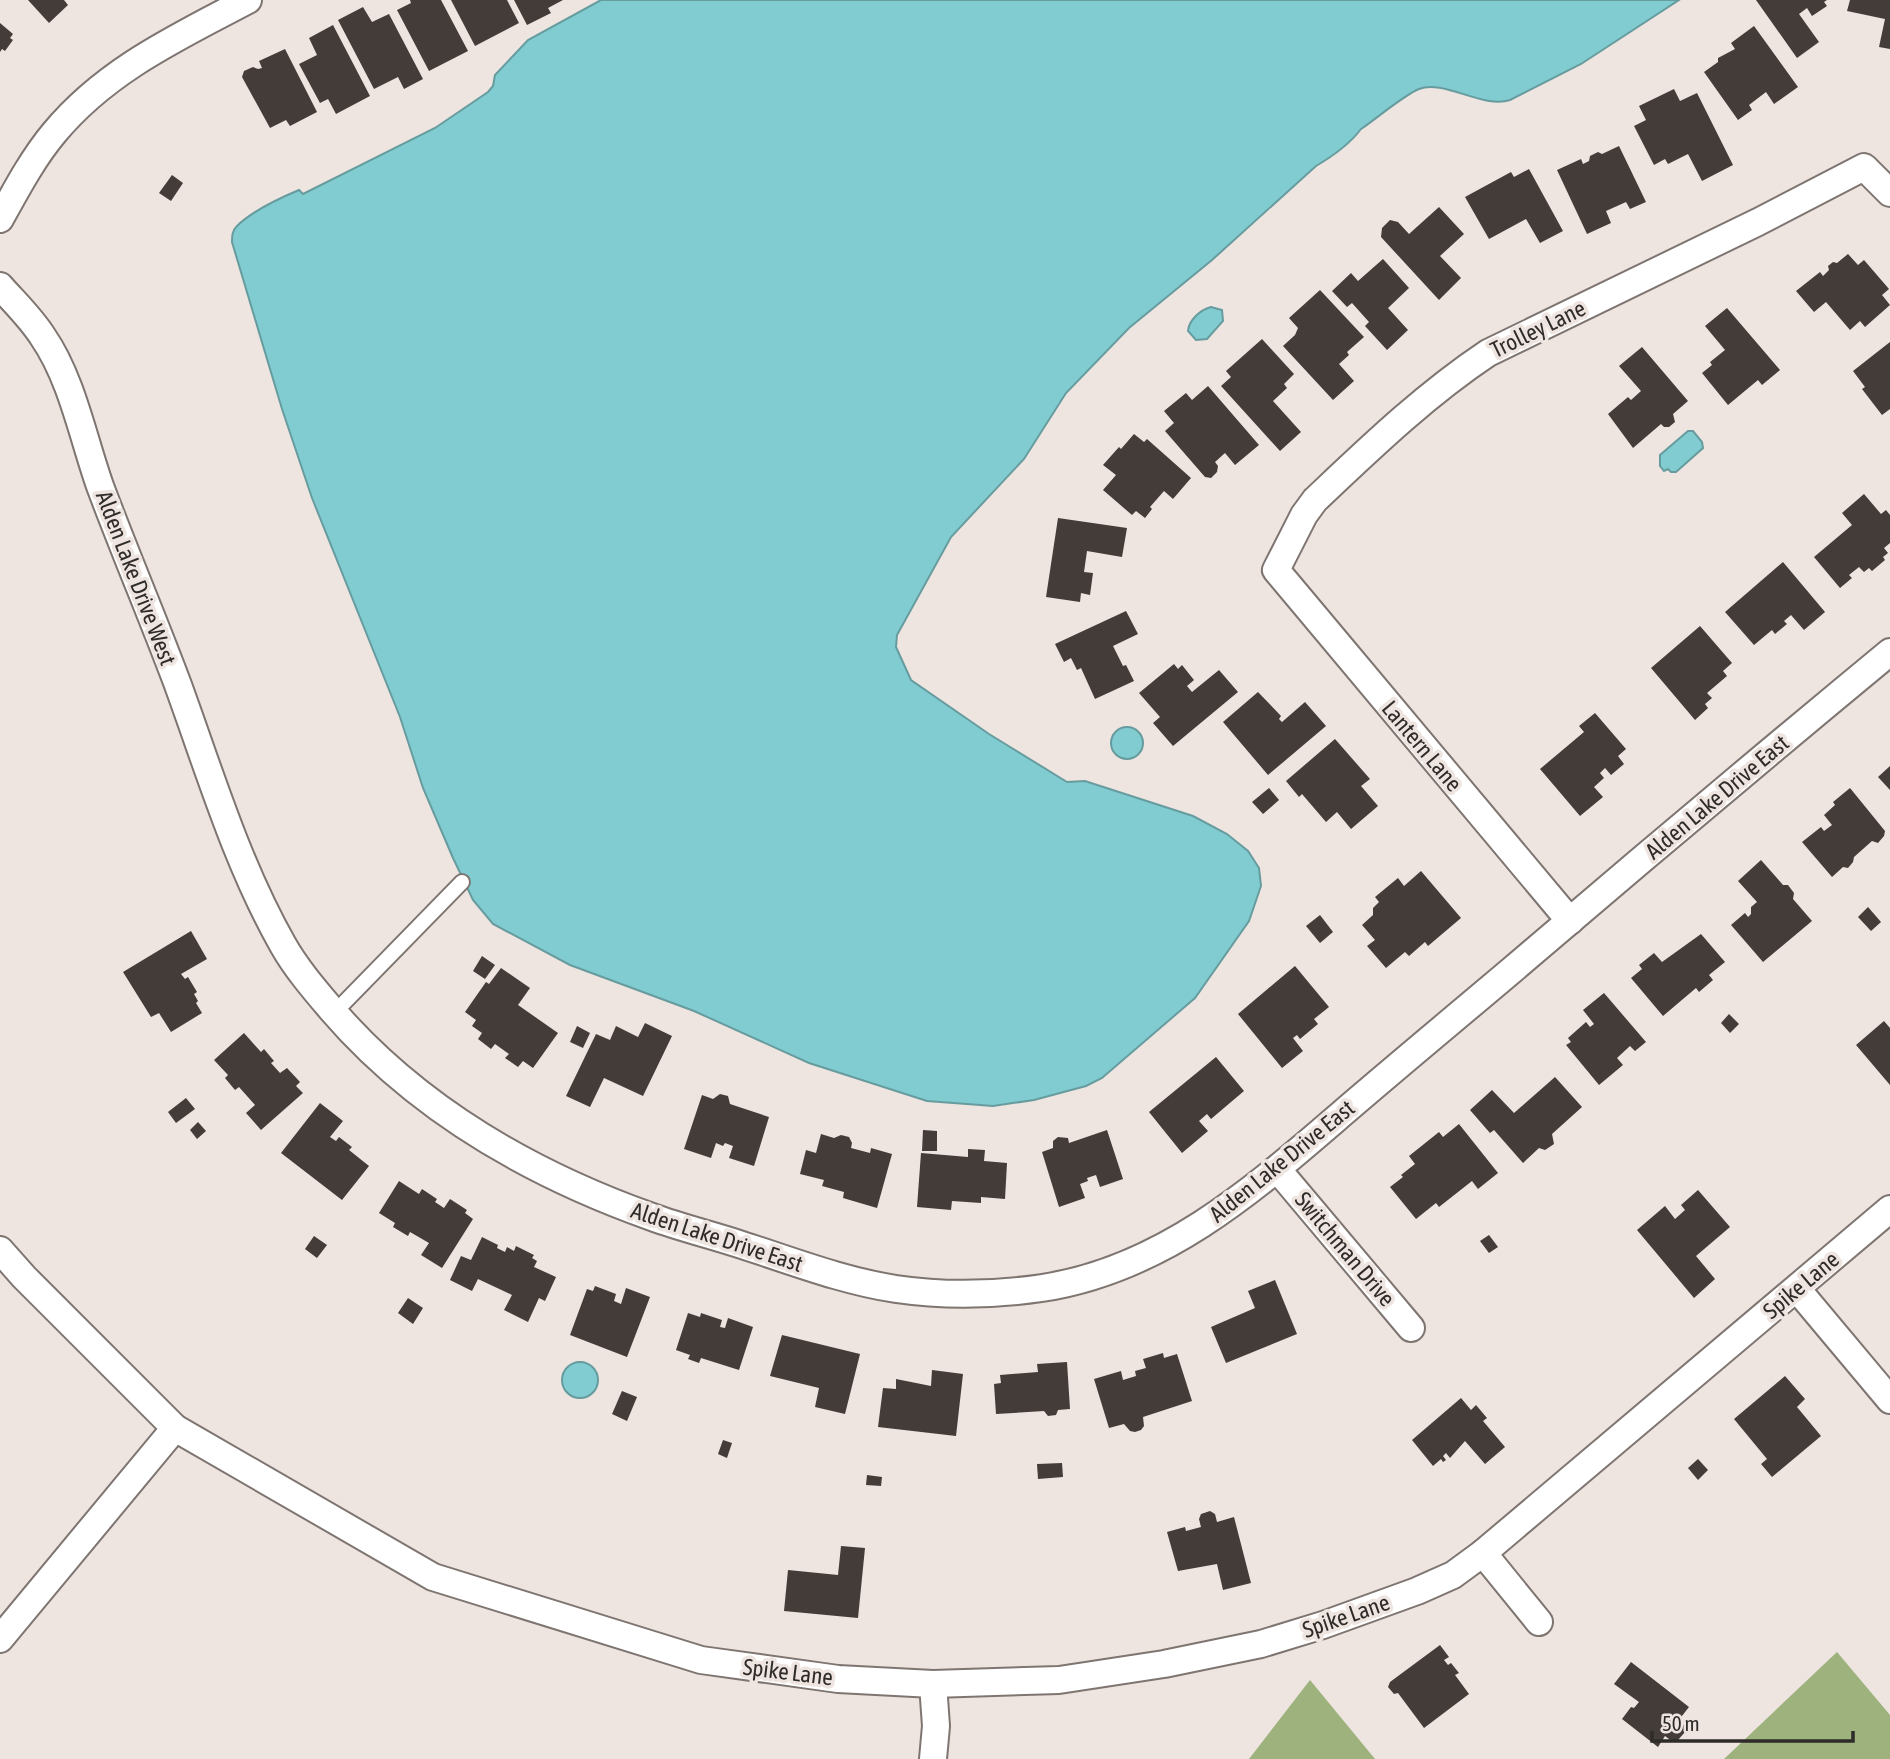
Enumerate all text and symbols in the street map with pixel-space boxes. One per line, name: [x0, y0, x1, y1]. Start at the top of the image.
street label: Trolley Lane: [1486, 295, 1590, 363]
street label: Alden Lake Drive West: [91, 487, 181, 669]
street label: Lantern Lane: [1377, 696, 1467, 796]
street label: Alden Lake Drive East: [1640, 730, 1794, 864]
street label: Alden Lake Drive East: [1204, 1095, 1360, 1227]
street label: Switchman Drive: [1290, 1187, 1400, 1311]
street label: Alden Lake Drive East: [628, 1197, 806, 1277]
street label: Spike Lane: [1758, 1246, 1844, 1324]
street label: Spike Lane: [1299, 1589, 1393, 1643]
street label: Spike Lane: [742, 1654, 834, 1690]
scale bar: [1652, 1700, 1853, 1744]
text: 50 m: [1662, 1711, 1700, 1735]

